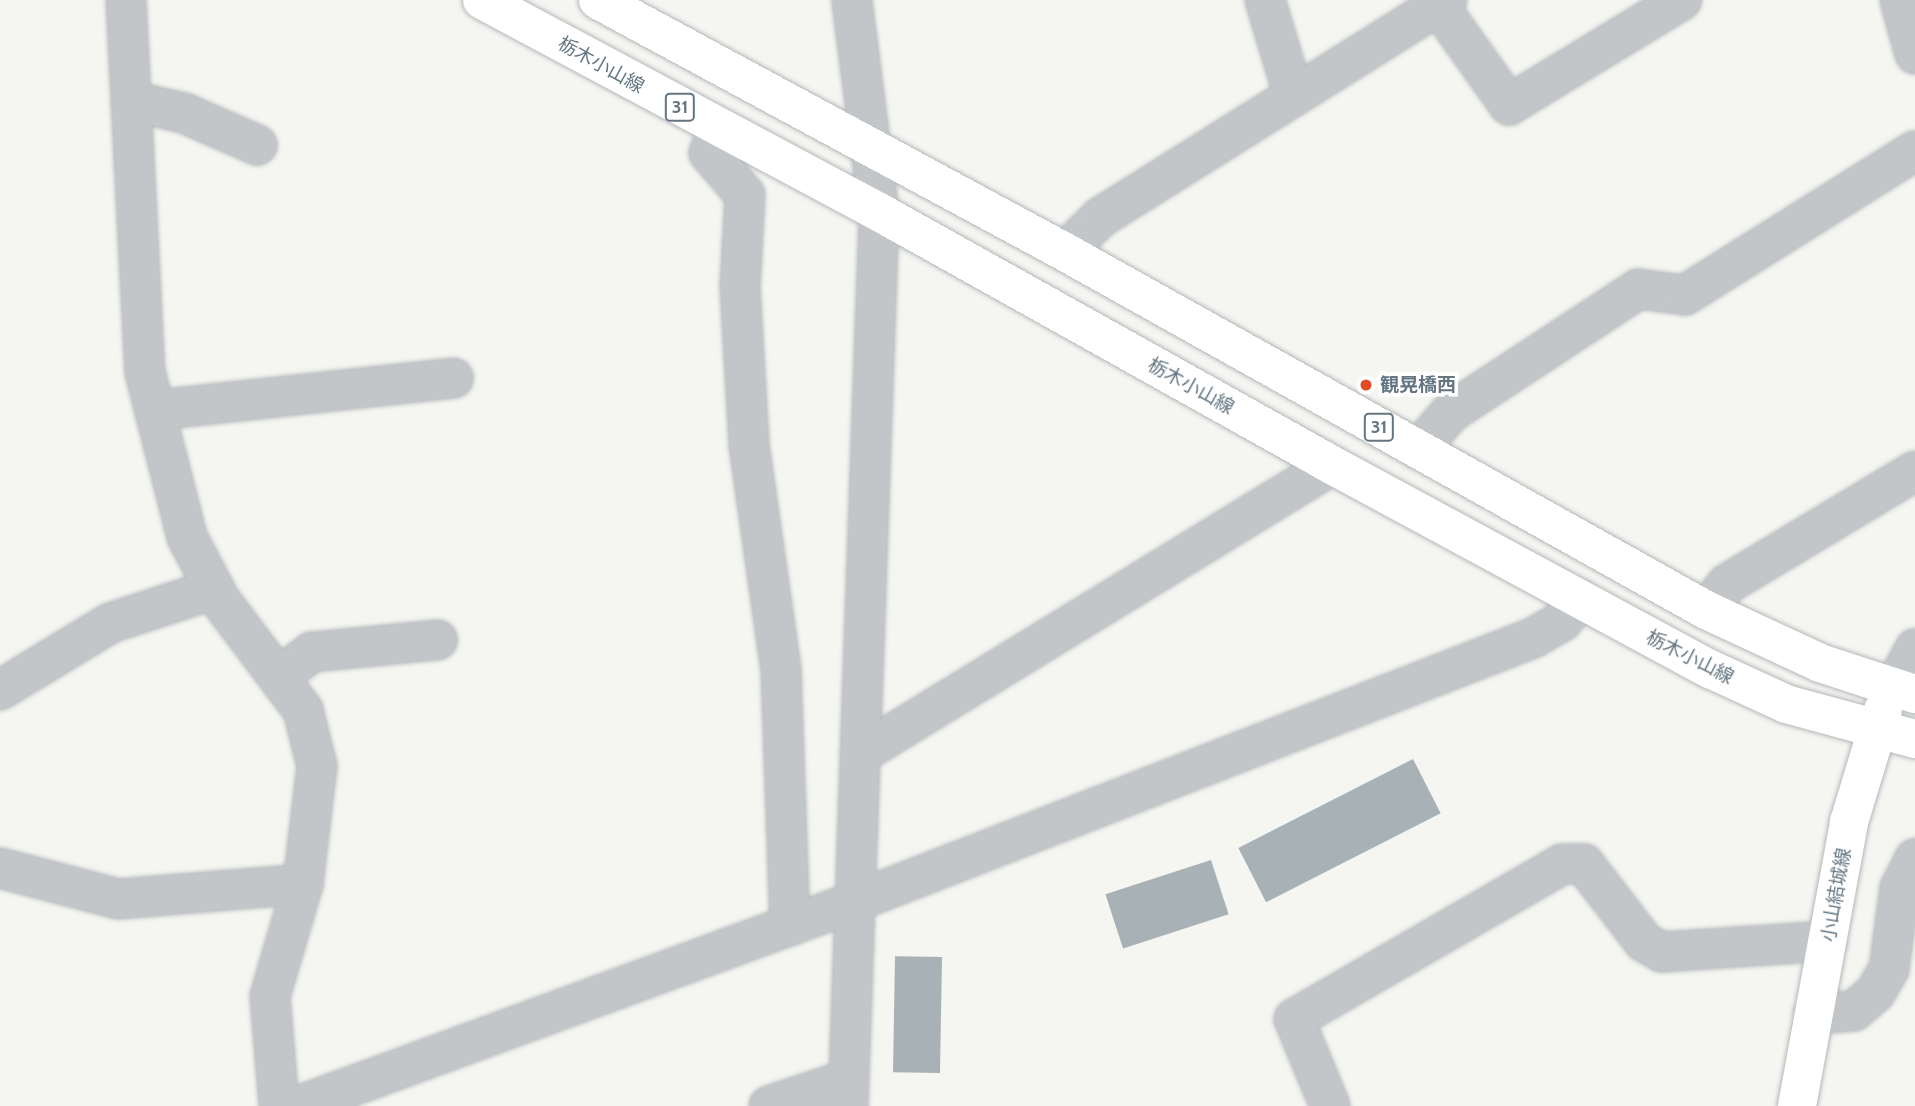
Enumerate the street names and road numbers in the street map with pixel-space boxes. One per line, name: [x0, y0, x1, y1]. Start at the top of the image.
street label: 栃木小山線: [554, 32, 648, 98]
road number: 31: [664, 92, 696, 122]
street label: 栃木小山線: [1144, 353, 1238, 419]
road number: 31: [1363, 412, 1395, 442]
street label: 栃木小山線: [1643, 625, 1737, 689]
street label: 小山結城線: [1817, 846, 1855, 944]

